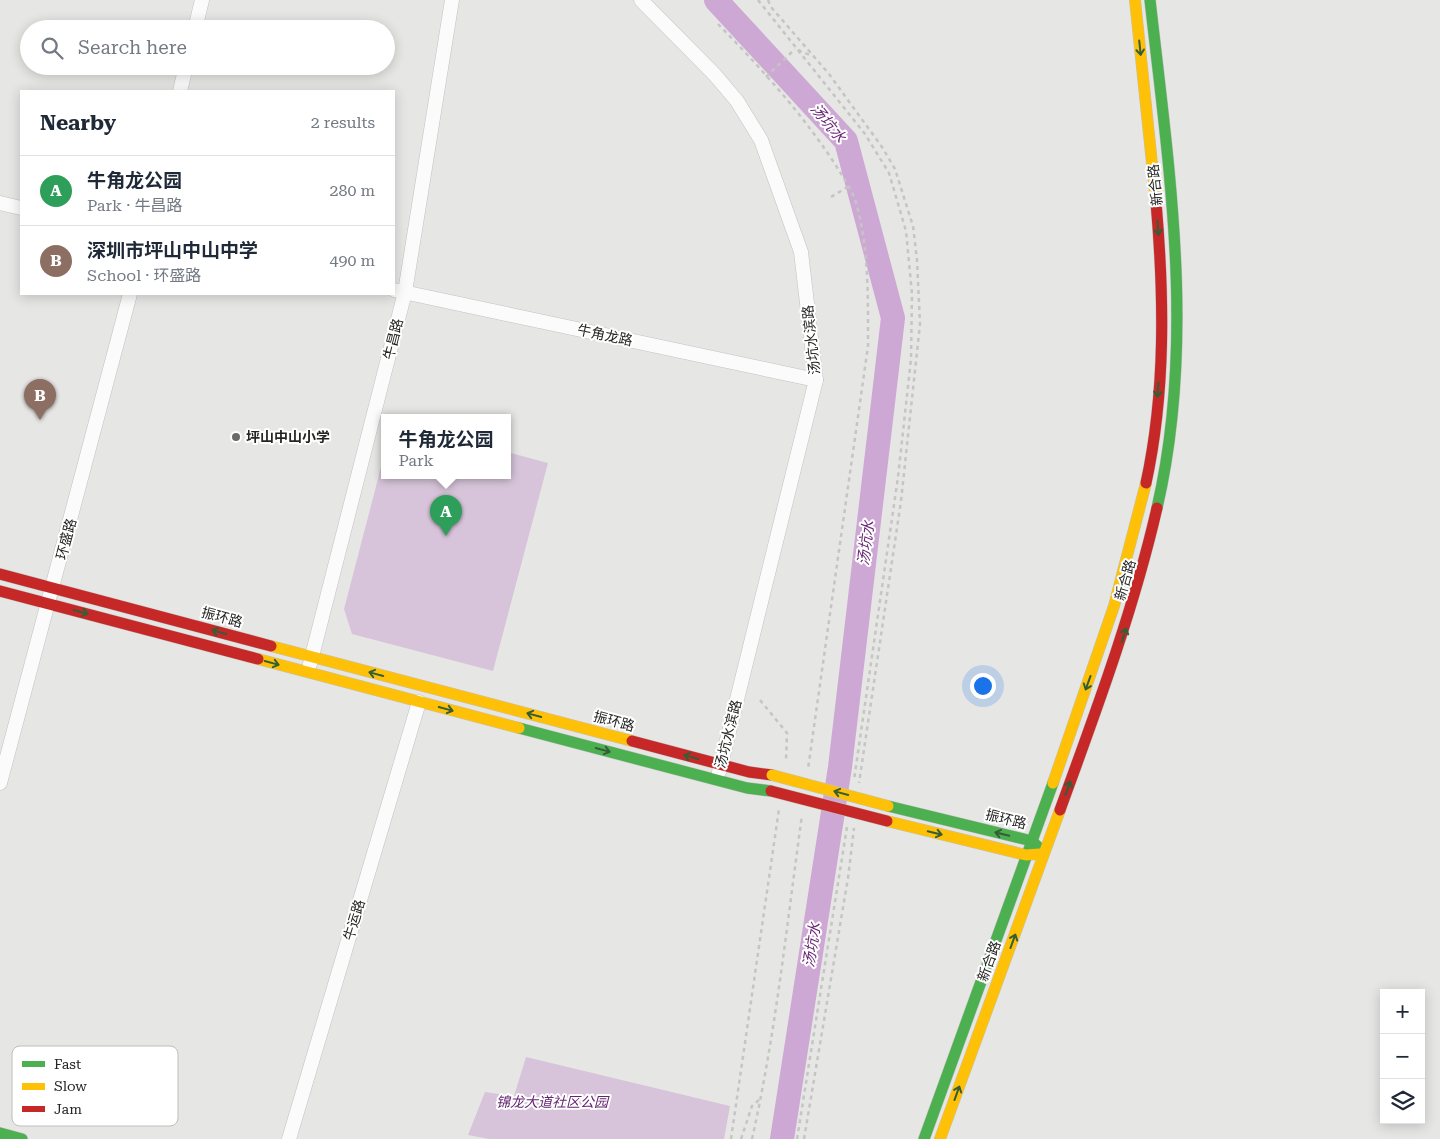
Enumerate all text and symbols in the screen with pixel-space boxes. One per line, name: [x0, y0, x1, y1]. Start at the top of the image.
search box: [20, 20, 395, 75]
icon: search: [38, 34, 66, 62]
text: Search here: [78, 36, 187, 59]
one-way arrow: [1135, 40, 1145, 56]
water label: 汤坑水: [807, 100, 850, 147]
text: Nearby: [40, 111, 116, 135]
text: 2 results: [311, 113, 375, 132]
street label: 新合路: [1145, 163, 1165, 207]
text: 牛角龙公园: [87, 169, 182, 192]
text: A: [50, 181, 62, 200]
text: 280 m: [329, 181, 375, 200]
text: Park · 牛昌路: [87, 196, 182, 215]
one-way arrow: [1154, 219, 1163, 235]
text: 深圳市坪山中山中学: [87, 239, 258, 262]
text: B: [50, 251, 62, 270]
text: 490 m: [329, 251, 375, 270]
text: School · 环盛路: [87, 266, 201, 285]
street label: 汤坑水滨路: [799, 304, 823, 376]
street label: 牛昌路: [380, 317, 406, 361]
street label: 牛角龙路: [576, 321, 634, 349]
pin: B: [24, 379, 56, 420]
one-way arrow: [1154, 382, 1163, 398]
popup: [381, 414, 511, 479]
text: 牛角龙公园: [398, 428, 494, 451]
place label: 坪山中山小学: [246, 429, 330, 445]
marker: 坪山中山小学: [230, 431, 242, 443]
text: Park: [398, 451, 434, 470]
pin: A: [430, 495, 462, 536]
street label: 环盛路: [53, 517, 79, 561]
water label: 汤坑水: [854, 519, 878, 566]
street label: 新合路: [1112, 558, 1138, 602]
street label: 振环路: [200, 604, 244, 630]
one-way arrow: [73, 608, 89, 618]
one-way arrow: [212, 627, 228, 636]
one-way arrow: [1119, 627, 1129, 643]
one-way arrow: [263, 659, 279, 668]
one-way arrow: [369, 668, 385, 678]
your location: [970, 673, 996, 699]
one-way arrow: [1083, 675, 1092, 690]
street label: 汤坑水滨路: [712, 698, 744, 770]
one-way arrow: [438, 704, 454, 714]
street label: 振环路: [592, 708, 636, 734]
one-way arrow: [526, 710, 542, 719]
one-way arrow: [595, 746, 611, 755]
one-way arrow: [683, 751, 699, 761]
one-way arrow: [1064, 781, 1073, 796]
one-way arrow: [834, 788, 850, 798]
street label: 振环路: [984, 806, 1028, 832]
one-way arrow: [926, 829, 942, 838]
one-way arrow: [994, 829, 1010, 838]
street label: 牛运路: [340, 898, 368, 942]
water label: 汤坑水: [800, 920, 825, 969]
one-way arrow: [1009, 933, 1018, 949]
street label: 新合路: [974, 939, 1004, 983]
map controls: [1380, 989, 1425, 1124]
button: +: [1380, 989, 1425, 1034]
button: −: [1380, 1034, 1425, 1079]
legend: [12, 1046, 178, 1126]
text: Fast: [54, 1056, 81, 1072]
text: Slow: [54, 1078, 87, 1094]
button: layers: [1380, 1079, 1425, 1124]
one-way arrow: [953, 1086, 962, 1101]
park label: 锦龙大道社区公园: [496, 1094, 610, 1110]
text: Jam: [54, 1101, 82, 1117]

